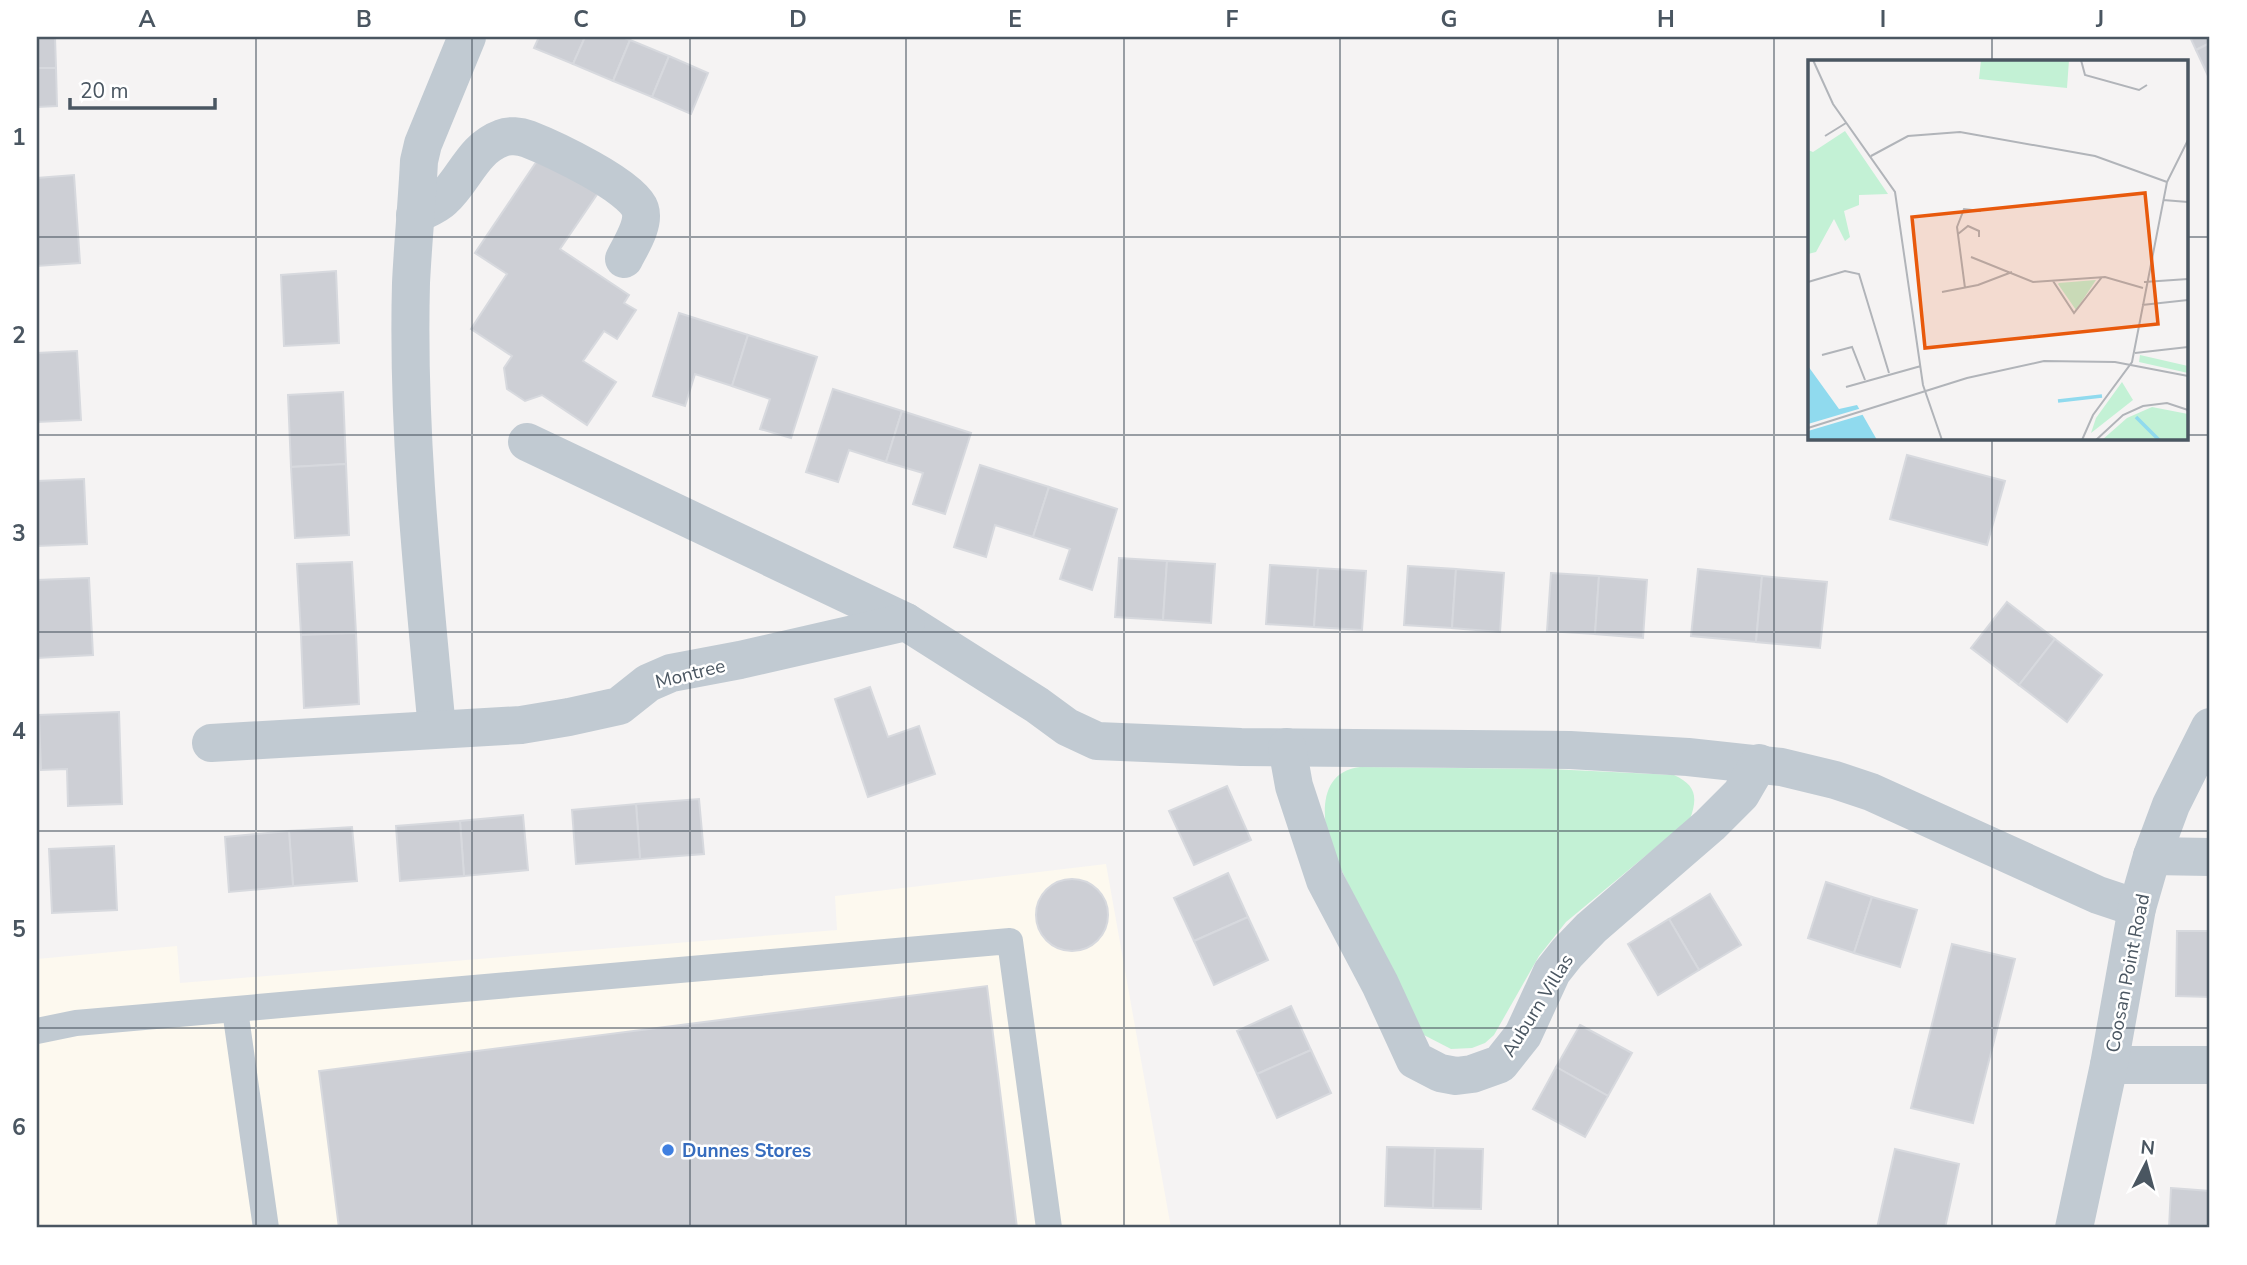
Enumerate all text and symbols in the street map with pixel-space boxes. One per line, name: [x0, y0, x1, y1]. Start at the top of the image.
text: A: [138, 4, 156, 35]
text: B: [356, 4, 372, 35]
text: C: [573, 4, 589, 35]
text: D: [789, 4, 807, 35]
text: E: [1008, 4, 1022, 35]
text: F: [1226, 4, 1239, 35]
text: G: [1441, 4, 1457, 35]
text: H: [1657, 4, 1675, 35]
text: I: [1880, 4, 1886, 35]
text: J: [2095, 4, 2104, 35]
inset map: [1808, 60, 2188, 439]
scale bar: [70, 66, 215, 110]
text: 20 m: [80, 77, 129, 105]
text: 1: [12, 122, 26, 153]
text: 2: [12, 320, 26, 351]
text: 3: [12, 518, 26, 549]
street label: Montree: [653, 653, 728, 695]
text: 4: [12, 716, 26, 747]
street label: Coosan Point Road: [2100, 892, 2156, 1055]
text: 5: [12, 914, 26, 945]
street label: Auburn Villas: [1496, 949, 1580, 1062]
text: 6: [12, 1112, 26, 1143]
north arrow: [2110, 1128, 2180, 1198]
text: N: [2139, 1134, 2156, 1162]
place label: Dunnes Stores: [682, 1138, 811, 1164]
marker: Dunnes Stores: [660, 1142, 676, 1158]

